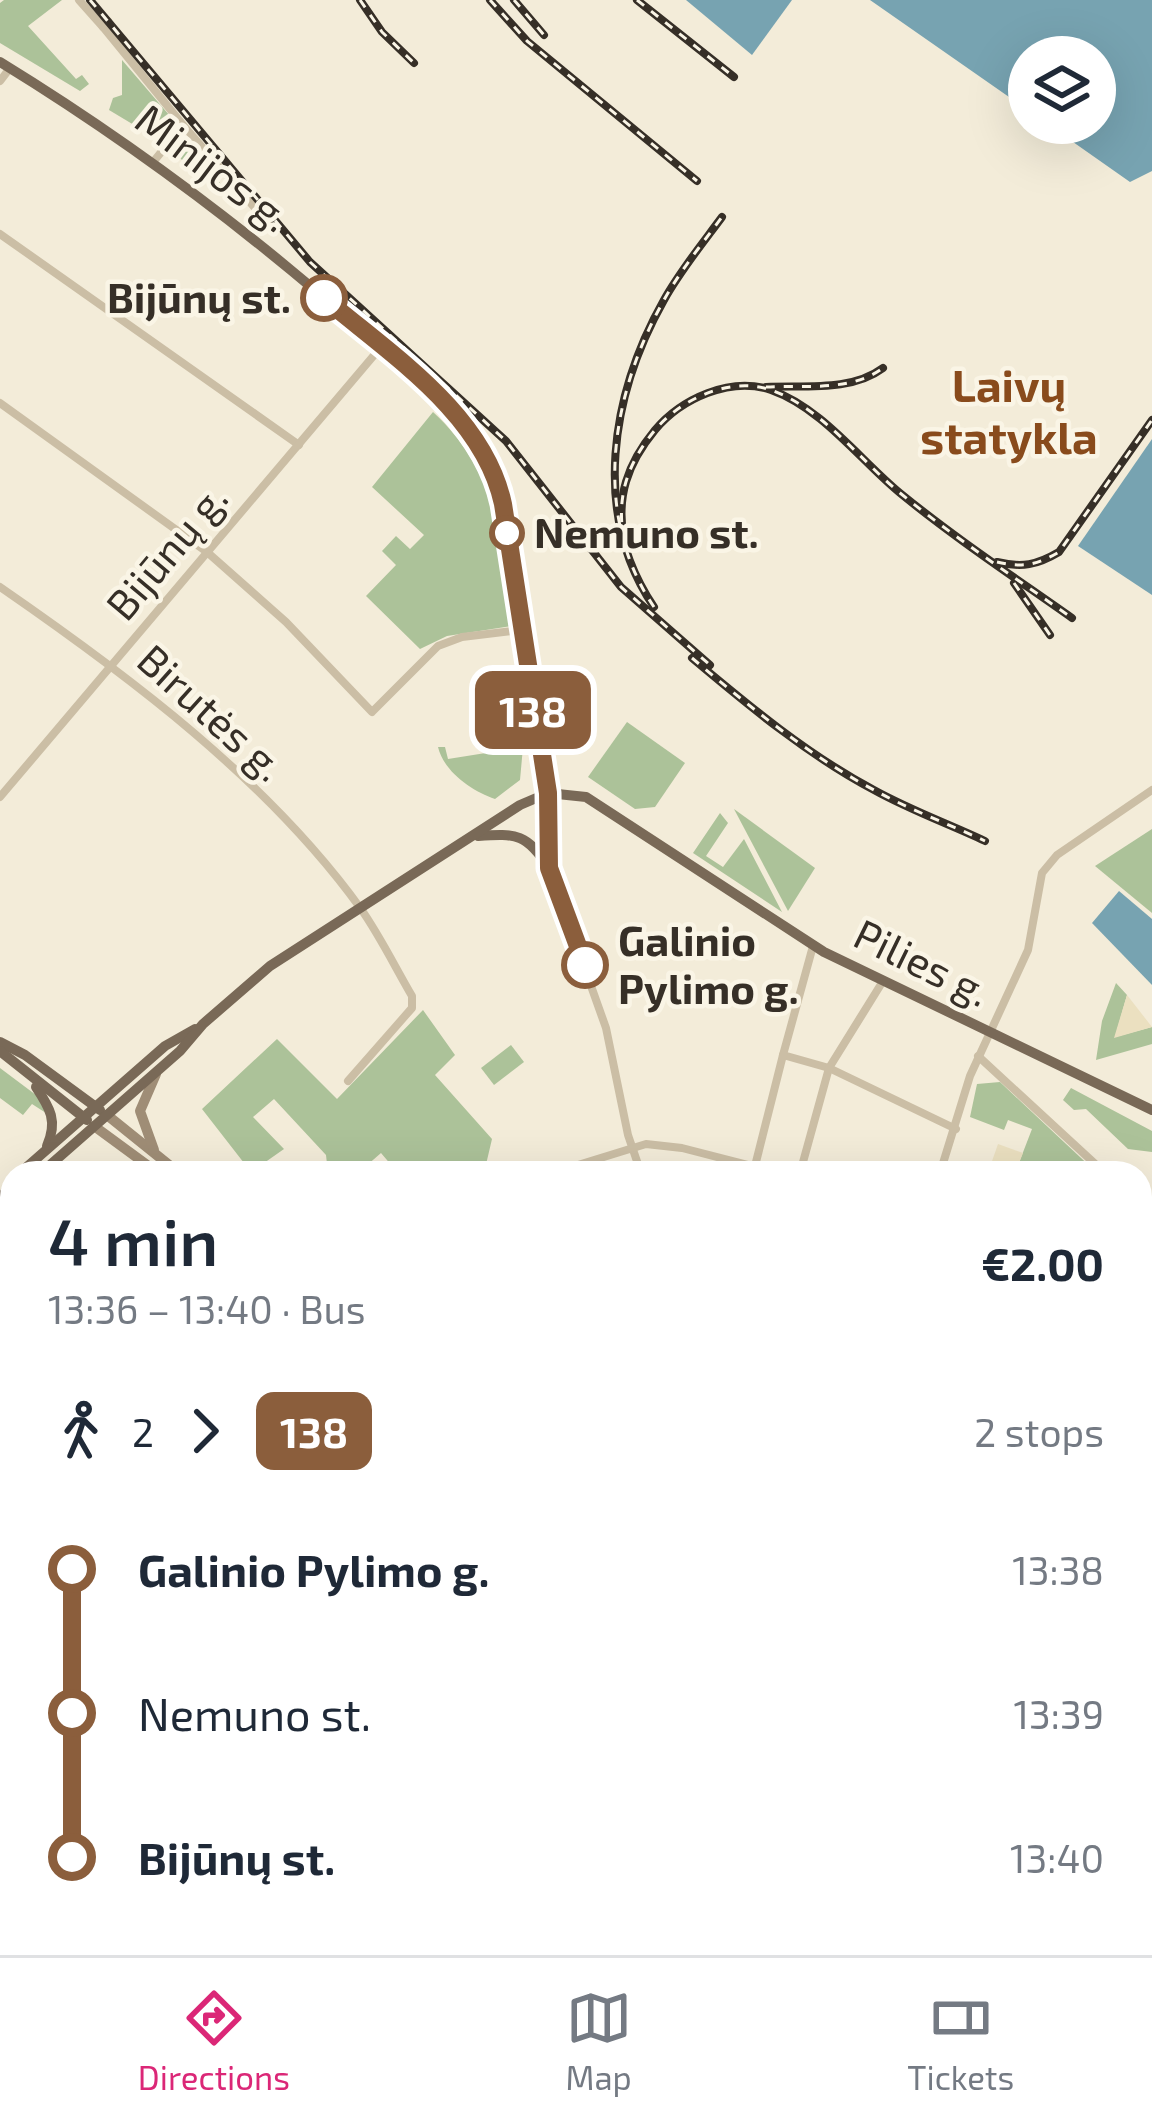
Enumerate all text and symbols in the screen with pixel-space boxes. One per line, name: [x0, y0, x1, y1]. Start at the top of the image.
map controls: [1008, 36, 1116, 144]
button: layers: [1008, 36, 1116, 144]
street label: Minijos g.: [127, 92, 301, 241]
place label: Bijūnų st.: [107, 271, 291, 322]
marker: Bijūnų st.: [302, 276, 346, 320]
district label: Laivų statykla: [920, 357, 1098, 464]
street label: Bijūnų g.: [94, 473, 237, 629]
place label: Nemuno st.: [534, 506, 759, 556]
marker: Nemuno st.: [491, 517, 523, 549]
street label: Birutės g.: [129, 633, 296, 790]
line badge: 138: [464, 671, 602, 749]
text: 138: [499, 685, 567, 735]
street label: Pilies g.: [847, 907, 999, 1015]
place label: Galinio Pylimo g.: [618, 914, 799, 1013]
marker: Galinio Pylimo g.: [563, 943, 607, 987]
text: 4 min: [48, 1200, 218, 1279]
text: €2.00: [981, 1236, 1104, 1290]
text: 13:36 – 13:40 · Bus: [48, 1285, 366, 1332]
icon: walk: [48, 1398, 114, 1464]
icon: forward: [172, 1398, 238, 1464]
text: 138: [280, 1406, 348, 1456]
text: 2: [132, 1408, 154, 1455]
text: 2 stops: [974, 1408, 1104, 1455]
text: Galinio Pylimo g.: [138, 1542, 489, 1596]
text: 13:38: [1012, 1546, 1104, 1593]
text: Nemuno st.: [138, 1686, 371, 1740]
text: 13:39: [1014, 1690, 1104, 1737]
text: Bijūnų st.: [138, 1830, 335, 1884]
text: 13:40: [1010, 1834, 1104, 1881]
tab: Directions: [138, 1985, 290, 2097]
tab: Map: [566, 1985, 632, 2097]
tab: Tickets: [907, 1985, 1014, 2097]

